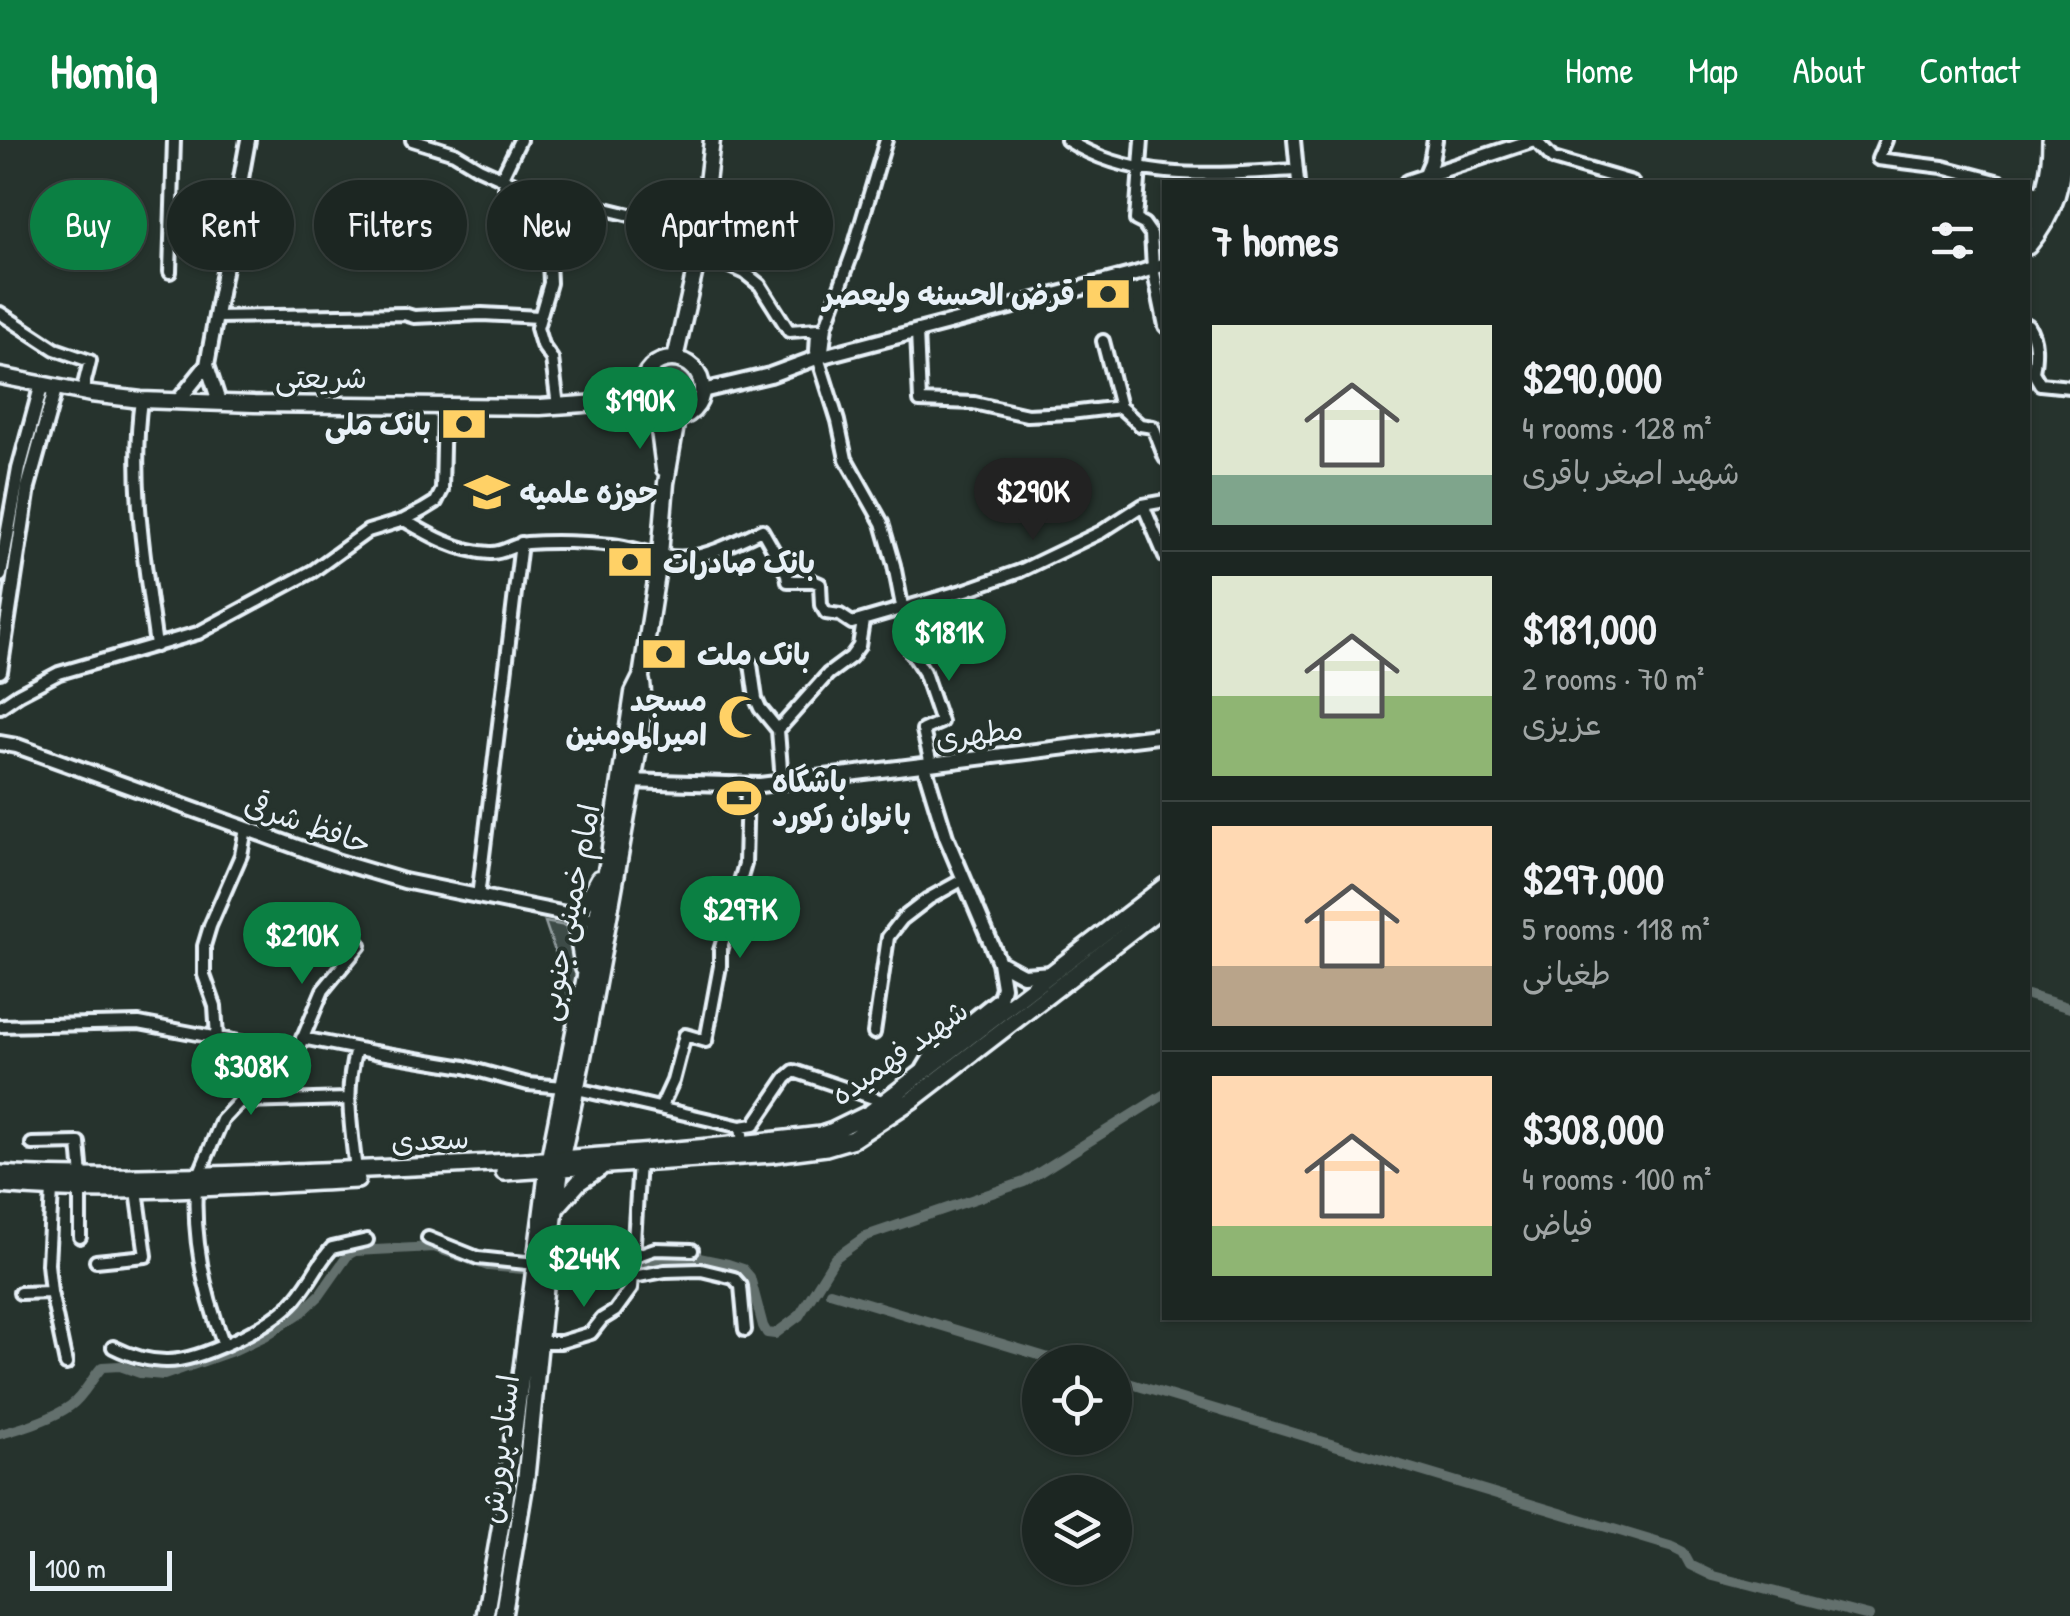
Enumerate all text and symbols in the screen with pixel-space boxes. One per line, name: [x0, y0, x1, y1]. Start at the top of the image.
text: Homiq: [50, 38, 157, 103]
text: Home: [1565, 47, 1633, 94]
text: Map: [1688, 47, 1738, 94]
text: About: [1793, 47, 1865, 94]
text: Contact: [1920, 47, 2020, 94]
chip: Buy: [30, 180, 147, 270]
chip: Rent: [167, 180, 294, 270]
chip: Filters: [314, 180, 467, 270]
chip: New: [487, 180, 606, 270]
chip: Apartment: [626, 180, 833, 270]
text: 7 homes: [1212, 212, 1338, 269]
icon: filters: [1925, 213, 1980, 268]
bank icon: قرض الحسنه ولیعصر: [1084, 270, 1132, 318]
place label: قرض الحسنه ولیعصر: [820, 274, 1075, 314]
text: $290,000: [1522, 349, 1662, 406]
street label: شریعتی: [275, 357, 367, 397]
icon: home: [1292, 365, 1412, 485]
pin: $190K: [570, 367, 710, 452]
text: $190K: [605, 378, 675, 421]
bank icon: بانک ملی: [440, 400, 488, 448]
place label: بانک ملی: [325, 404, 431, 444]
text: 4 rooms · 128 m²: [1522, 406, 1712, 449]
text: شهید اصغر باقری: [1522, 451, 1740, 494]
pin: $290K: [963, 458, 1103, 543]
school or university icon: حوزه علمیه: [463, 468, 511, 516]
text: $290K: [996, 469, 1070, 512]
place label: حوزه علمیه: [520, 472, 658, 512]
bank icon: بانک صادرات: [606, 538, 654, 586]
place label: بانک صادرات: [663, 542, 815, 582]
pin: $181K: [879, 599, 1019, 684]
text: $181,000: [1522, 600, 1657, 657]
text: $181K: [914, 610, 984, 653]
icon: home: [1292, 616, 1412, 736]
bank icon: بانک ملت: [640, 630, 688, 678]
place label: بانک ملت: [697, 634, 810, 674]
text: 2 rooms · 70 m²: [1522, 657, 1704, 700]
place label: مسجد امیرالمومنین: [566, 680, 707, 754]
mosque icon: مسجد امیرالمومنین: [716, 693, 764, 741]
text: عزیزی: [1522, 702, 1602, 745]
street label: مطهری: [933, 708, 1025, 758]
place label: باشگاه بانوان رکورد: [772, 761, 911, 835]
sports icon: باشگاه بانوان رکورد: [715, 774, 763, 822]
street label: حافظ شرقی: [239, 783, 377, 863]
street label: امام خمینی جنوبی: [527, 800, 612, 1025]
text: $297,000: [1522, 850, 1664, 907]
icon: home: [1292, 866, 1412, 986]
pin: $297K: [670, 876, 810, 961]
text: $297K: [702, 887, 778, 930]
pin: $210K: [232, 902, 372, 987]
text: 5 rooms · 118 m²: [1522, 907, 1710, 950]
text: $210K: [265, 913, 339, 956]
text: طغیانی: [1522, 952, 1611, 995]
street label: شهید فهمیده: [822, 990, 976, 1114]
pin: $308K: [181, 1033, 321, 1118]
text: $308K: [213, 1044, 289, 1087]
text: $308,000: [1522, 1100, 1664, 1157]
icon: home: [1292, 1116, 1412, 1236]
street label: سعدی: [390, 1117, 470, 1161]
text: 4 rooms · 100 m²: [1522, 1157, 1711, 1200]
text: فیاض: [1522, 1202, 1593, 1245]
pin: $244K: [514, 1225, 654, 1310]
text: $244K: [548, 1236, 620, 1279]
map controls: [1022, 1345, 1132, 1585]
button: locate: [1022, 1345, 1132, 1455]
street label: استاد پرورش: [470, 1372, 528, 1526]
button: layers: [1022, 1475, 1132, 1585]
scale bar: [30, 1546, 172, 1590]
text: 100 m: [45, 1549, 106, 1587]

